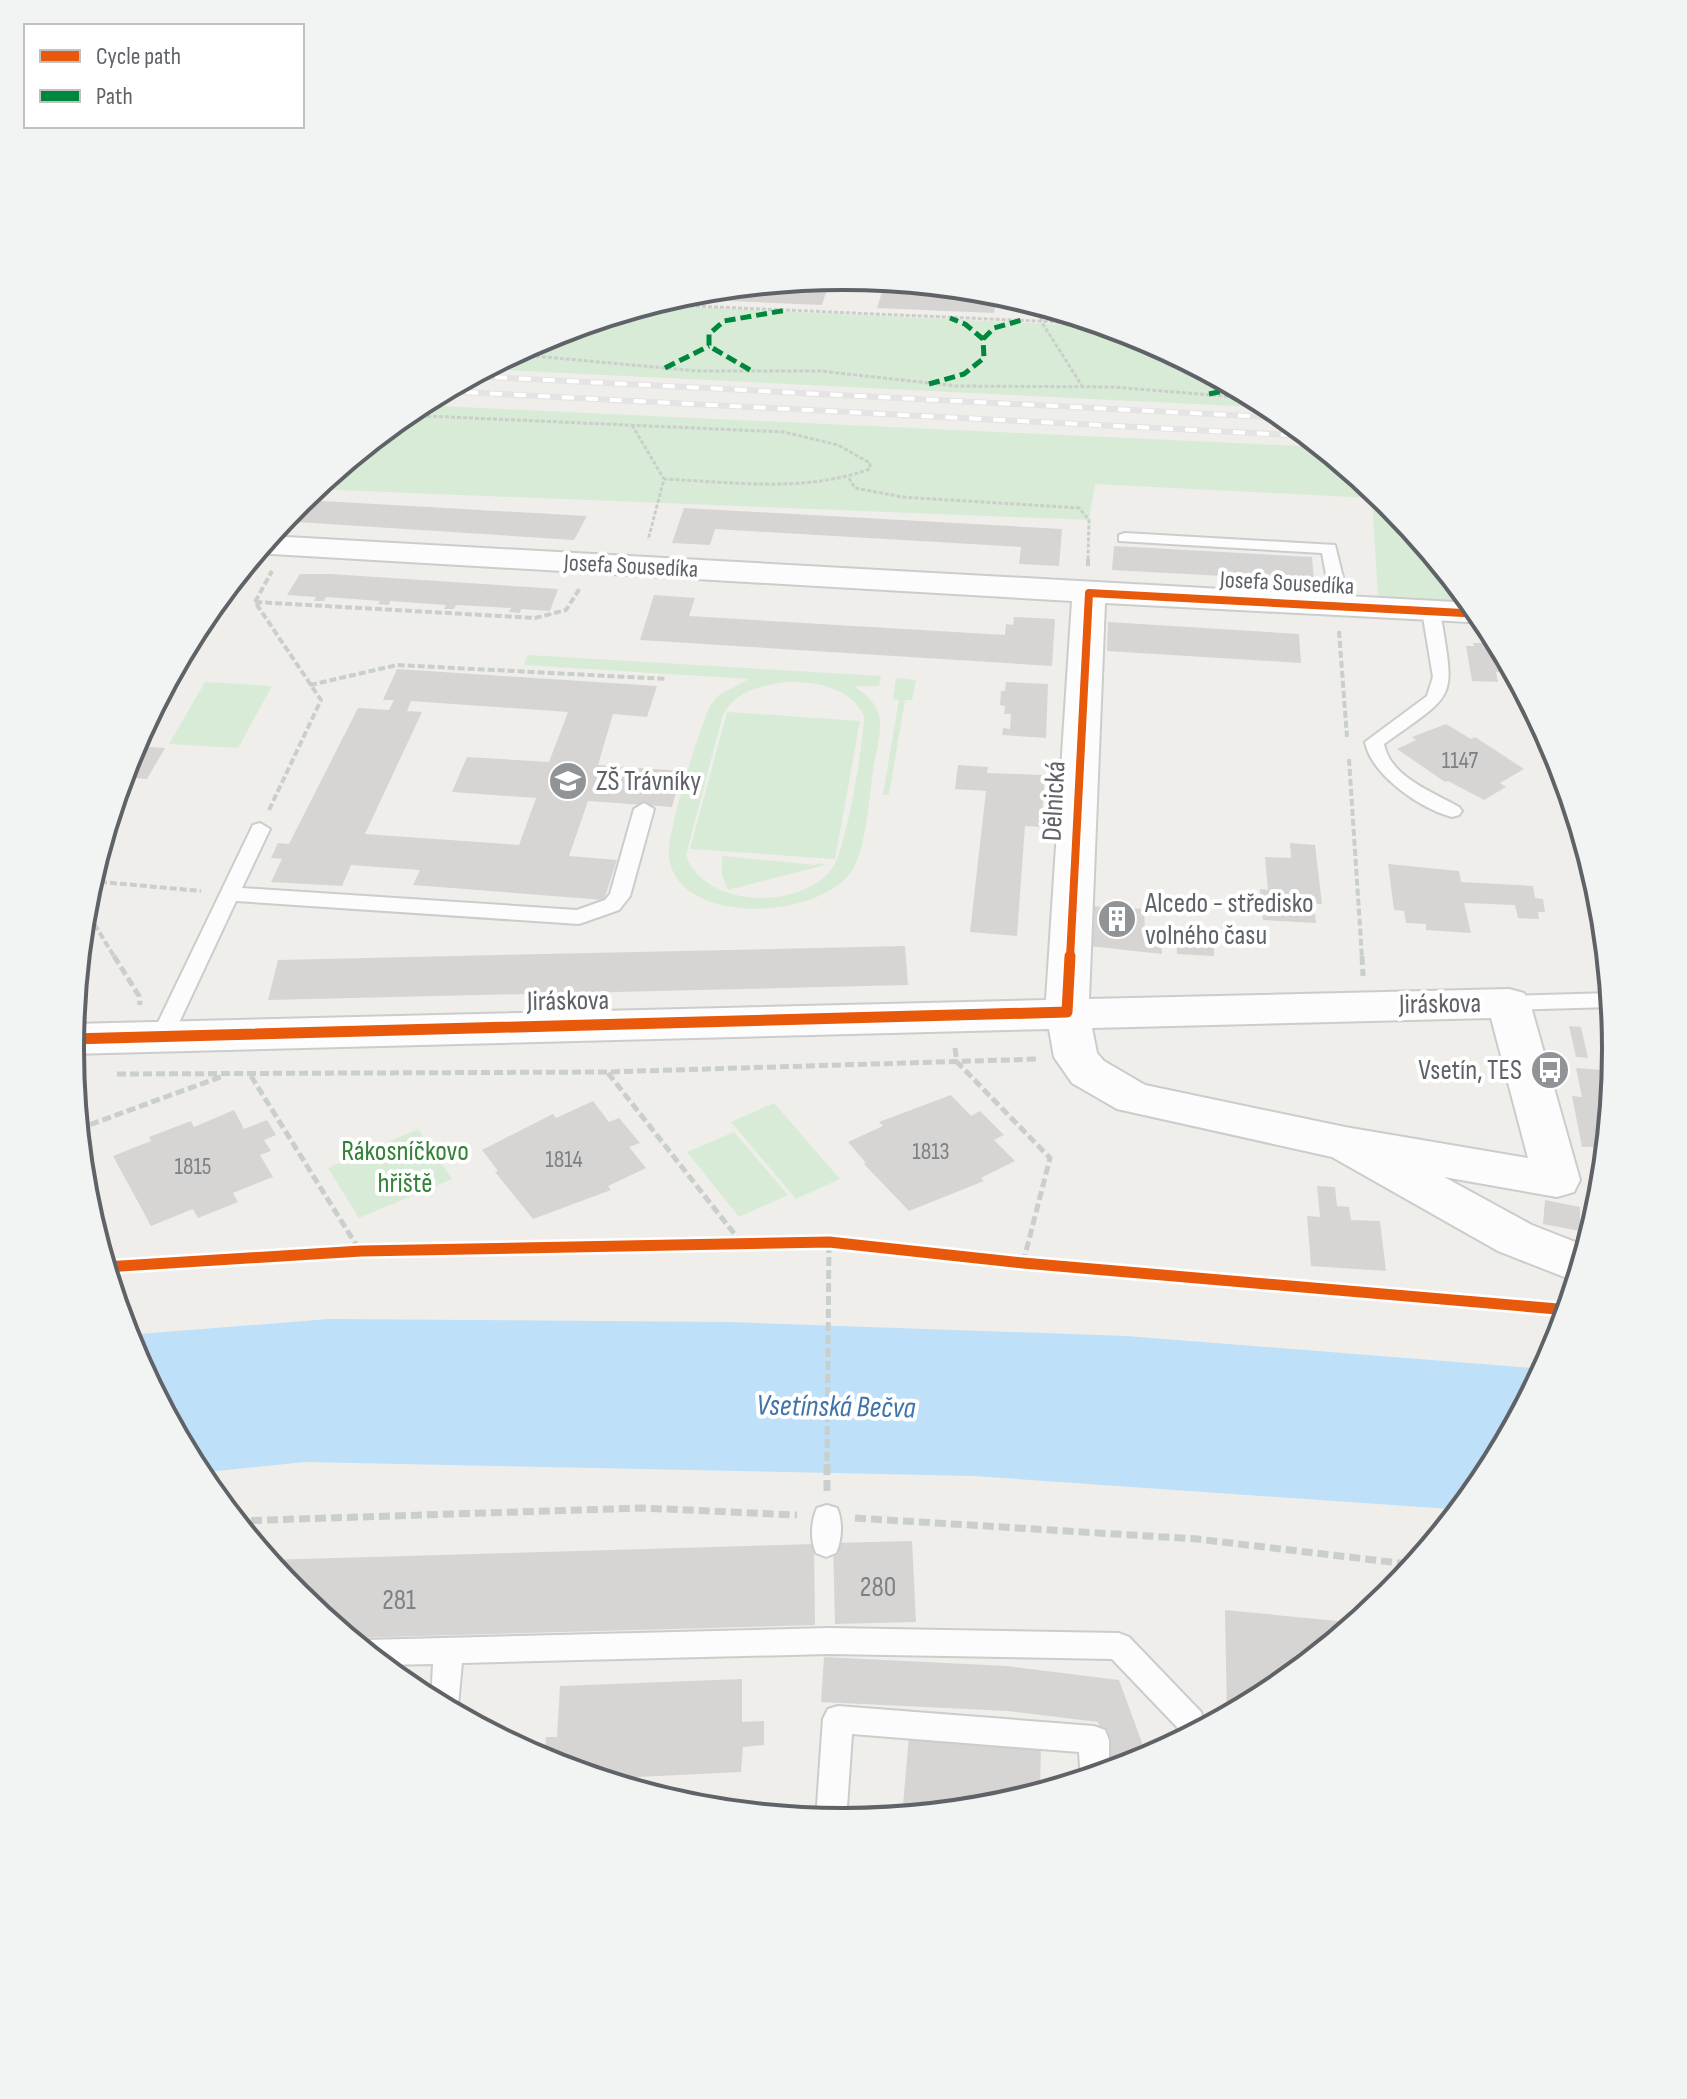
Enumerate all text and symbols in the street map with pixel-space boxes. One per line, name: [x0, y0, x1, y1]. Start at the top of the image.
legend: [24, 24, 304, 128]
text: Cycle path: [96, 42, 181, 71]
text: Path: [96, 82, 133, 111]
street label: Josefa Sousedíka: [562, 548, 699, 584]
street label: Josefa Sousedíka: [1218, 565, 1355, 601]
house number: 1147: [1442, 746, 1479, 775]
school or university icon: ZŠ Trávníky: [547, 760, 589, 802]
street label: Dělnická: [1035, 760, 1073, 842]
place label: ZŠ Trávníky: [596, 765, 701, 798]
place label: Alcedo - středisko volného času: [1144, 887, 1314, 952]
building icon: Alcedo - středisko volného času: [1096, 898, 1138, 940]
street label: Jiráskova: [526, 984, 609, 1018]
street label: Jiráskova: [1398, 987, 1481, 1021]
bus stop icon: Vsetín, TES: [1529, 1049, 1571, 1091]
place label: Vsetín, TES: [1418, 1054, 1522, 1087]
park label: Rákosníčkovo hřiště: [341, 1135, 469, 1200]
house number: 1813: [912, 1137, 950, 1166]
house number: 1814: [545, 1145, 583, 1174]
house number: 1815: [175, 1152, 211, 1181]
water label: Vsetínská Bečva: [756, 1388, 916, 1426]
house number: 280: [860, 1571, 896, 1604]
house number: 281: [382, 1584, 416, 1617]

